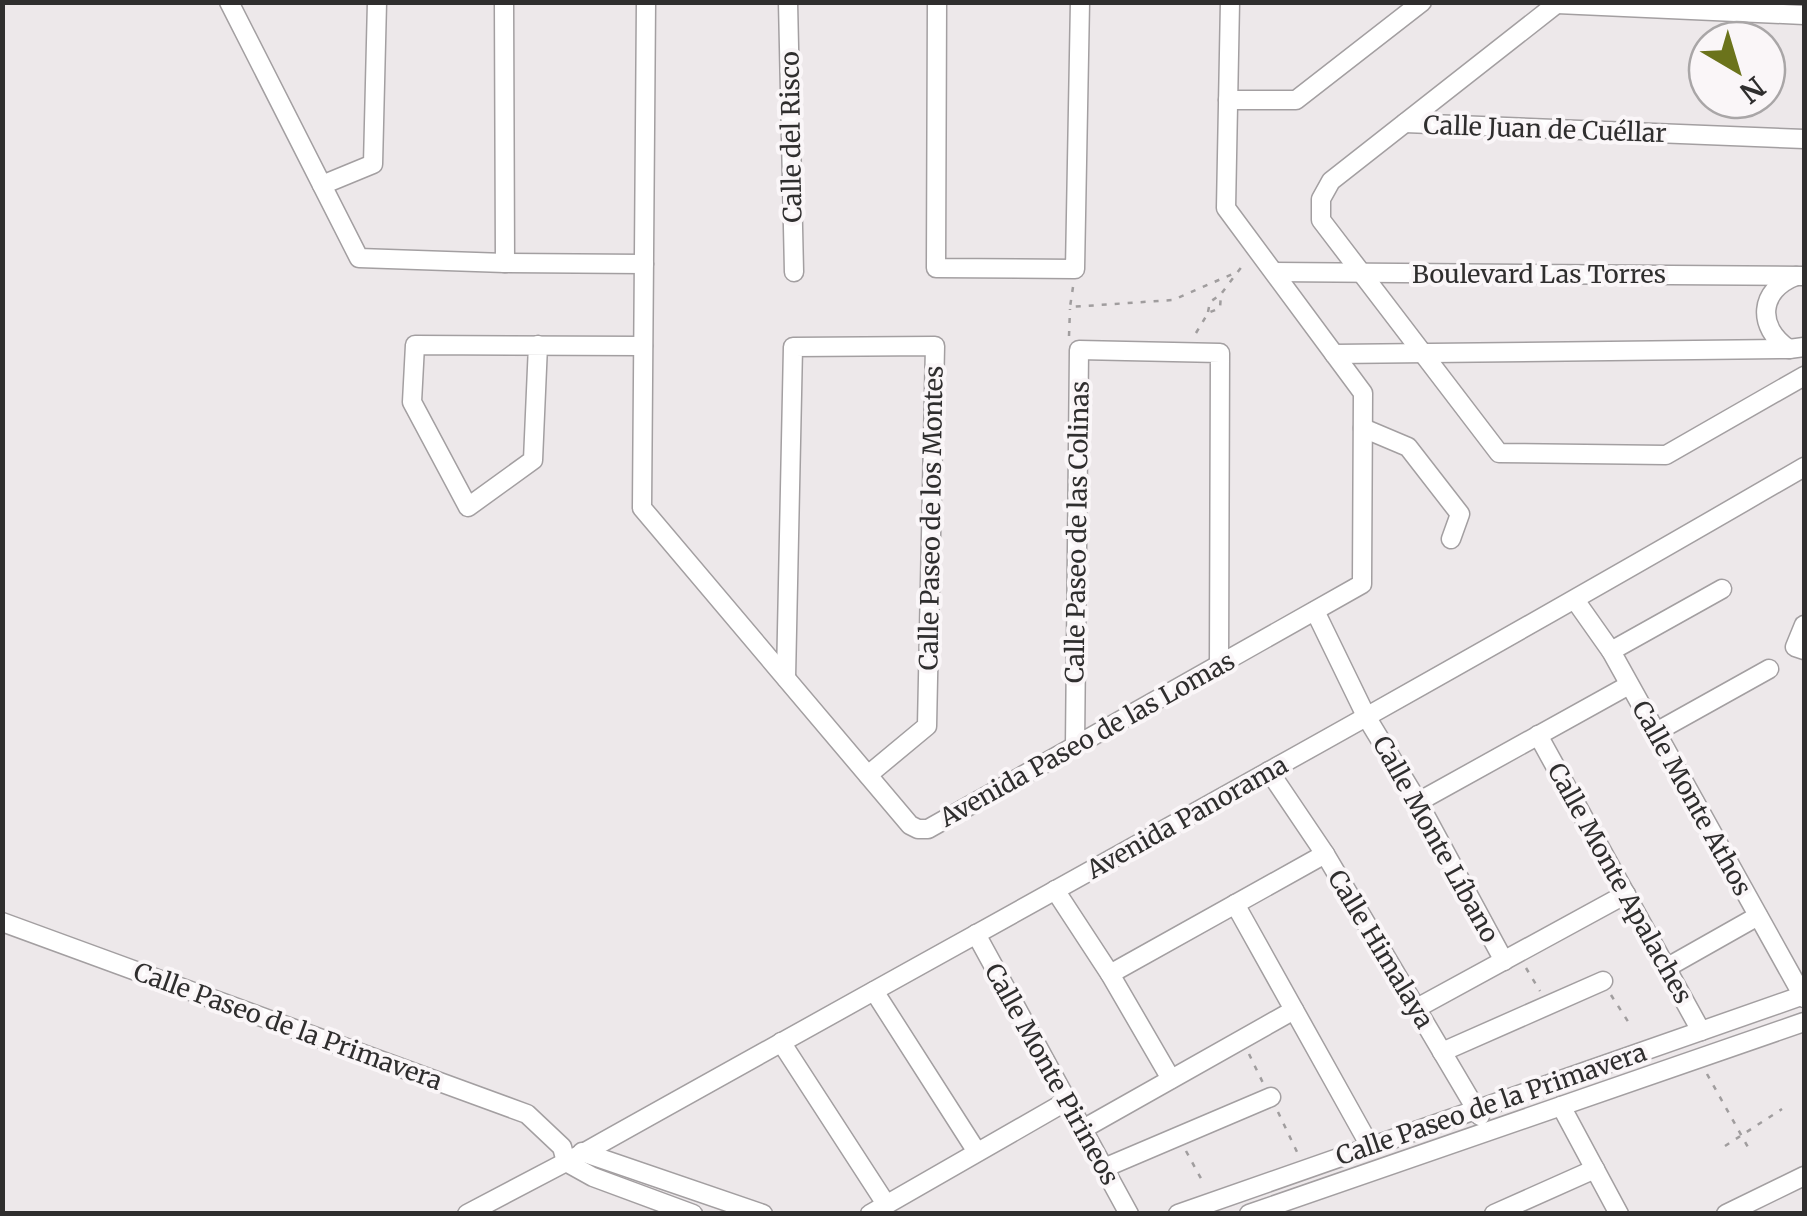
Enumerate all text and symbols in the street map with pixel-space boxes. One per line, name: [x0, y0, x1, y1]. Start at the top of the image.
north arrow: [1687, 20, 1787, 120]
street label: Calle del Risco: [774, 51, 808, 223]
text: N: [1733, 69, 1772, 111]
street label: Calle Juan de Cuéllar: [1423, 109, 1667, 149]
street label: Boulevard Las Torres: [1412, 258, 1666, 290]
street label: Calle Paseo de los Montes: [912, 365, 950, 671]
street label: Calle Paseo de las Colinas: [1058, 381, 1096, 683]
street label: Avenida Paseo de las Lomas: [933, 644, 1240, 834]
street label: Calle Monte Athos: [1625, 695, 1759, 901]
street label: Calle Monte Líbano: [1366, 730, 1506, 948]
street label: Avenida Panorama: [1080, 748, 1293, 886]
street label: Calle Monte Apalaches: [1541, 757, 1699, 1009]
street label: Calle Himalaya: [1321, 864, 1441, 1034]
street label: Calle Paseo de la Primavera: [129, 955, 447, 1097]
street label: Calle Monte Pirineos: [978, 958, 1126, 1190]
street label: Calle Paseo de la Primavera: [1332, 1036, 1650, 1172]

